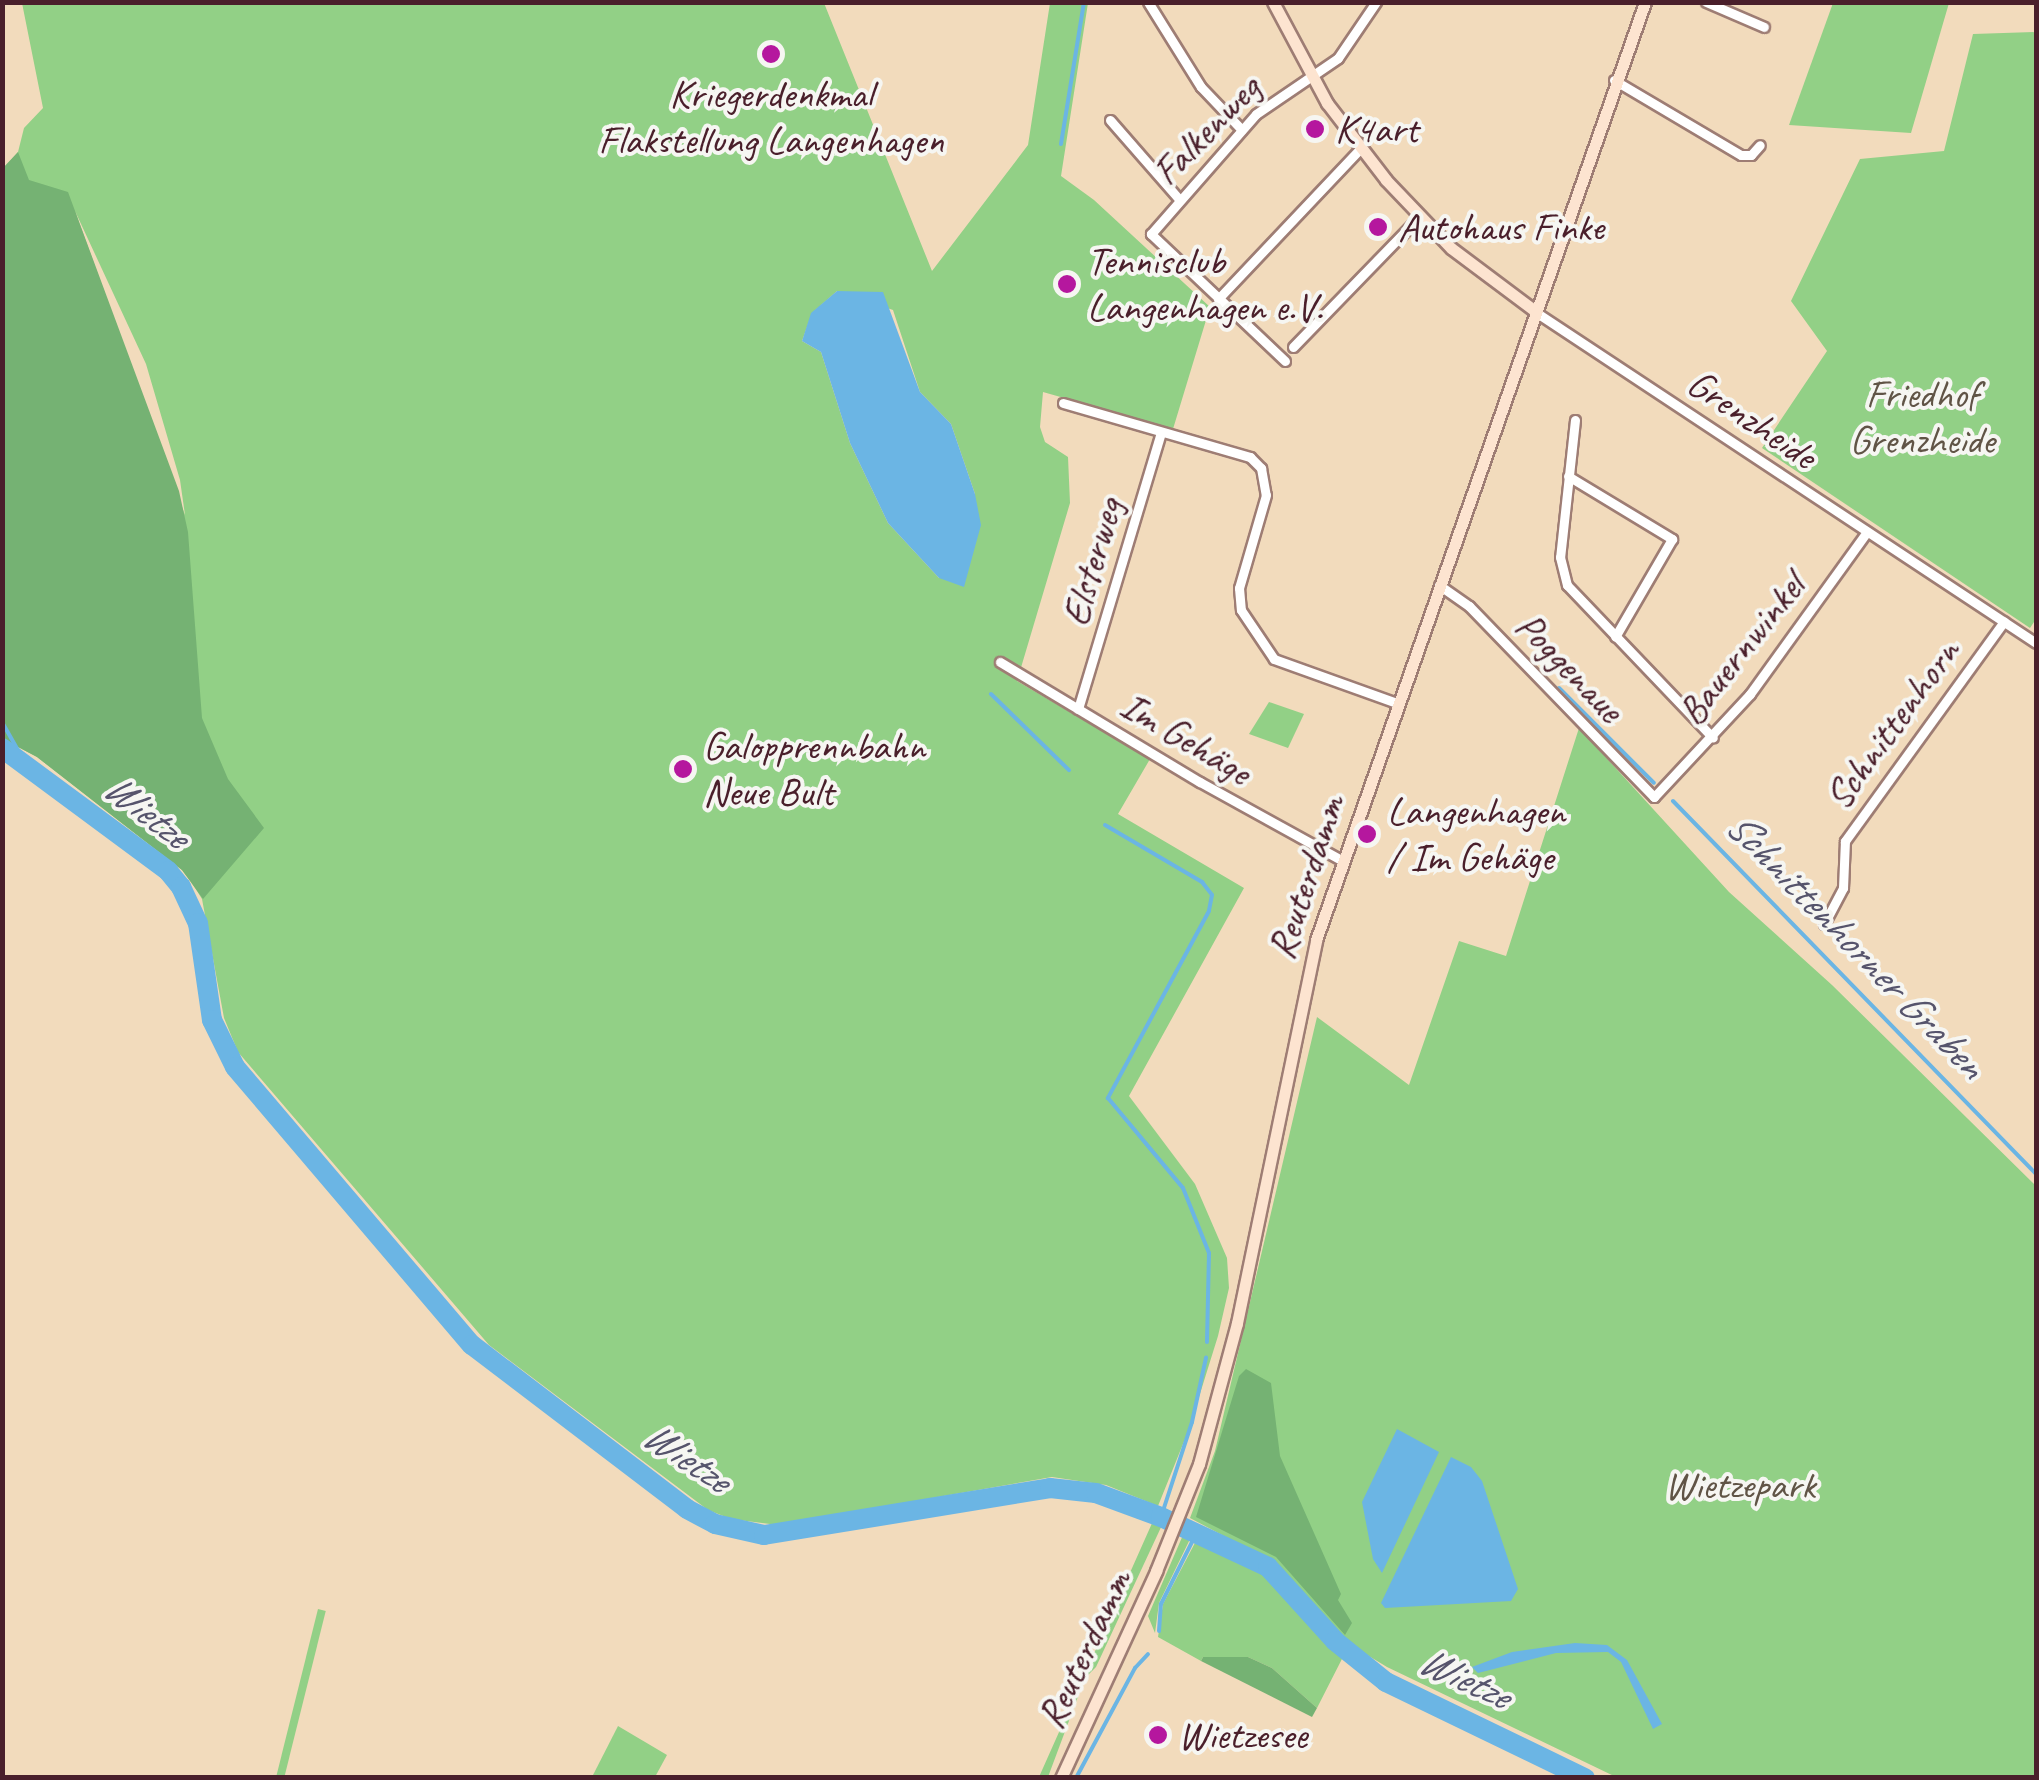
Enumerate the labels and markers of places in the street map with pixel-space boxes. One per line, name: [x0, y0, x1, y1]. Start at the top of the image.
marker: Kriegerdenkmal Flakstellung Langenhagen: [760, 43, 782, 65]
place label: Kriegerdenkmal Flakstellung Langenhagen: [598, 70, 944, 164]
place label: K4art: [1335, 105, 1418, 153]
marker: K4art: [1304, 118, 1326, 140]
place label: Autohaus Finke: [1398, 203, 1604, 251]
marker: Autohaus Finke: [1367, 216, 1389, 238]
place label: Tennisclub Langenhagen e.V.: [1087, 237, 1323, 331]
marker: Tennisclub Langenhagen e.V.: [1056, 273, 1078, 295]
place label: Galopprennbahn Neue Bult: [703, 722, 925, 816]
marker: Galopprennbahn Neue Bult: [672, 758, 694, 780]
place label: Langenhagen / Im Gehäge: [1387, 787, 1565, 881]
marker: Langenhagen / Im Gehäge: [1356, 823, 1378, 845]
place label: Wietzesee: [1178, 1711, 1307, 1759]
marker: Wietzesee: [1147, 1724, 1169, 1746]

